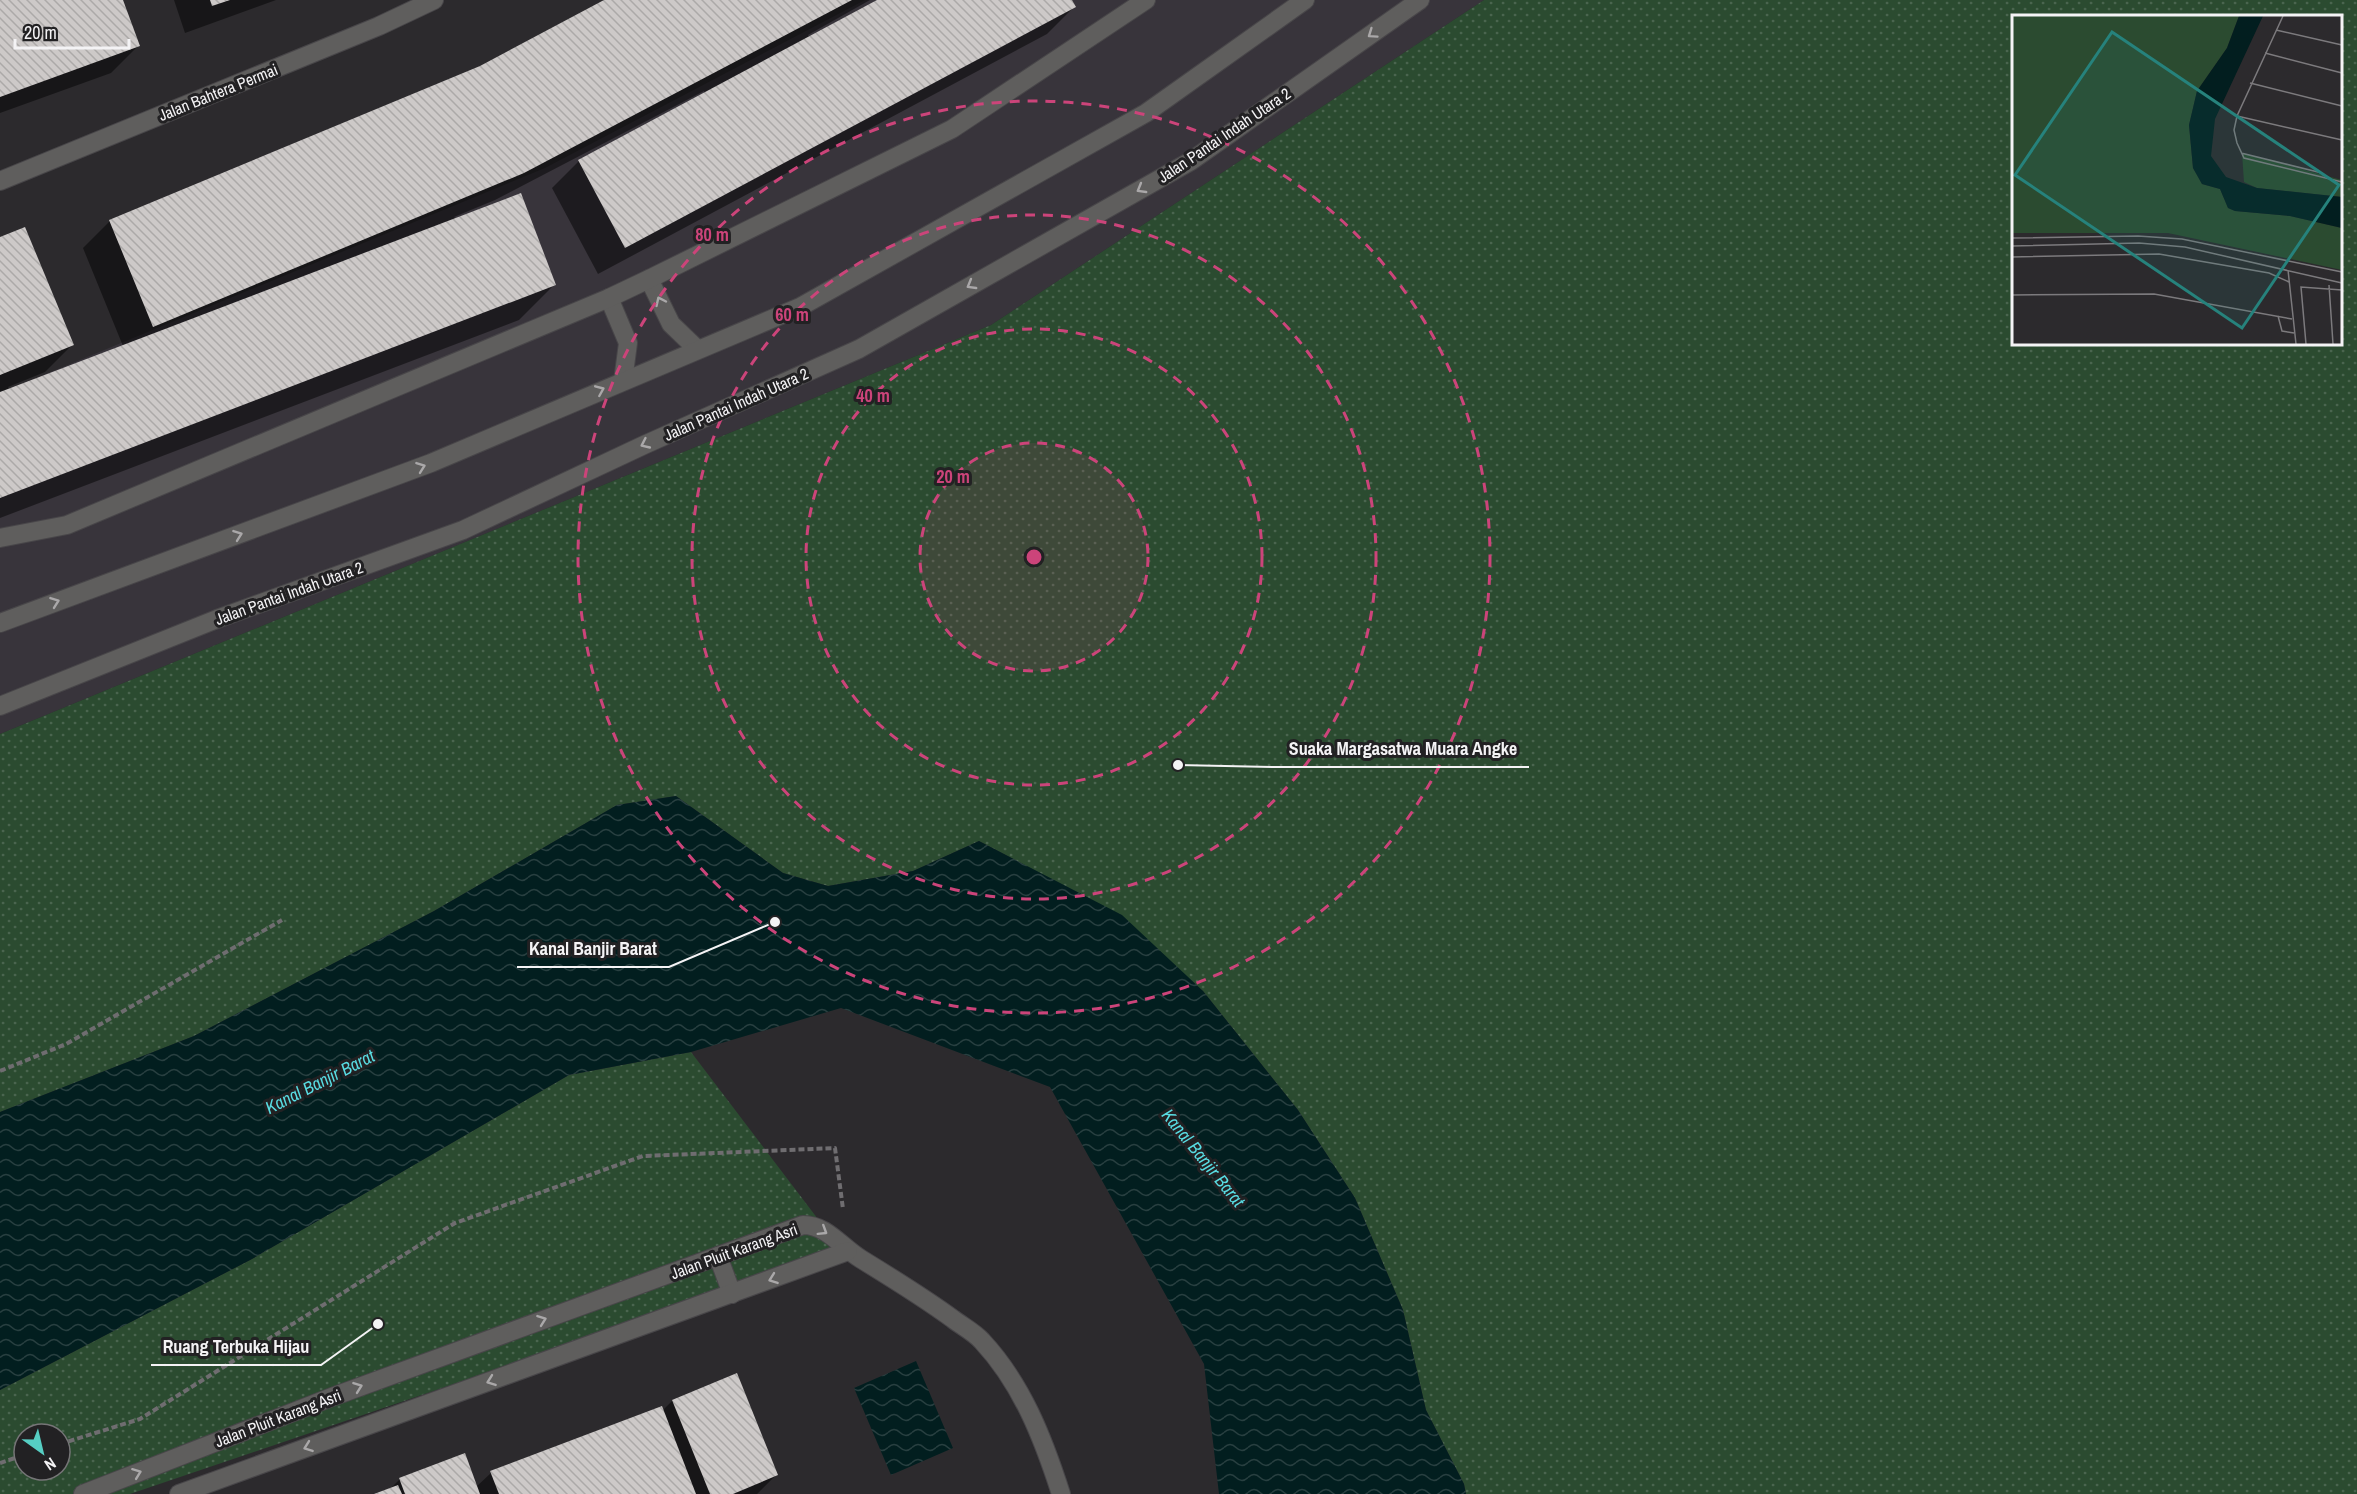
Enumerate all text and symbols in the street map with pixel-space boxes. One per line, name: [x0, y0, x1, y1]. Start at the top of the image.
scale bar: [15, 12, 129, 50]
inset map: [2012, 15, 2342, 345]
text: 20 m: [24, 20, 57, 45]
one-way arrow: [1368, 27, 1379, 38]
street label: Jalan Bahtera Permai: [155, 58, 281, 126]
street label: Jalan Pantai Indah Utara 2: [1153, 82, 1295, 188]
one-way arrow: [1137, 182, 1147, 193]
text: 80 m: [695, 222, 729, 247]
one-way arrow: [967, 278, 977, 289]
one-way arrow: [655, 297, 667, 308]
text: 60 m: [775, 302, 809, 327]
street label: Jalan Pantai Indah Utara 2: [660, 362, 812, 446]
text: 40 m: [856, 383, 890, 408]
one-way arrow: [594, 386, 605, 398]
one-way arrow: [641, 437, 652, 449]
one-way arrow: [415, 462, 426, 475]
text: 20 m: [936, 464, 970, 489]
one-way arrow: [232, 529, 243, 542]
centre of rings: [1024, 547, 1044, 567]
street label: Jalan Pantai Indah Utara 2: [212, 556, 366, 630]
one-way arrow: [49, 597, 60, 610]
callout: Suaka Margasatwa Muara Angke: [1276, 731, 1529, 767]
text: Suaka Margasatwa Muara Angke: [1289, 736, 1517, 761]
callout: Kanal Banjir Barat: [517, 931, 669, 967]
text: Kanal Banjir Barat: [529, 936, 657, 961]
water label: Kanal Banjir Barat: [261, 1043, 380, 1120]
water label: Kanal Banjir Barat: [1156, 1103, 1251, 1213]
street label: Jalan Pluit Karang Asri: [668, 1218, 800, 1284]
one-way arrow: [817, 1223, 827, 1235]
one-way arrow: [768, 1271, 779, 1284]
one-way arrow: [536, 1315, 547, 1328]
callout: Ruang Terbuka Hijau: [151, 1329, 321, 1365]
text: Ruang Terbuka Hijau: [163, 1334, 309, 1359]
one-way arrow: [486, 1374, 497, 1386]
one-way arrow: [352, 1382, 363, 1394]
street label: Jalan Pluit Karang Asri: [212, 1384, 344, 1452]
north arrow: [12, 1422, 72, 1482]
one-way arrow: [303, 1440, 314, 1453]
text: N: [40, 1453, 60, 1476]
one-way arrow: [131, 1468, 142, 1480]

